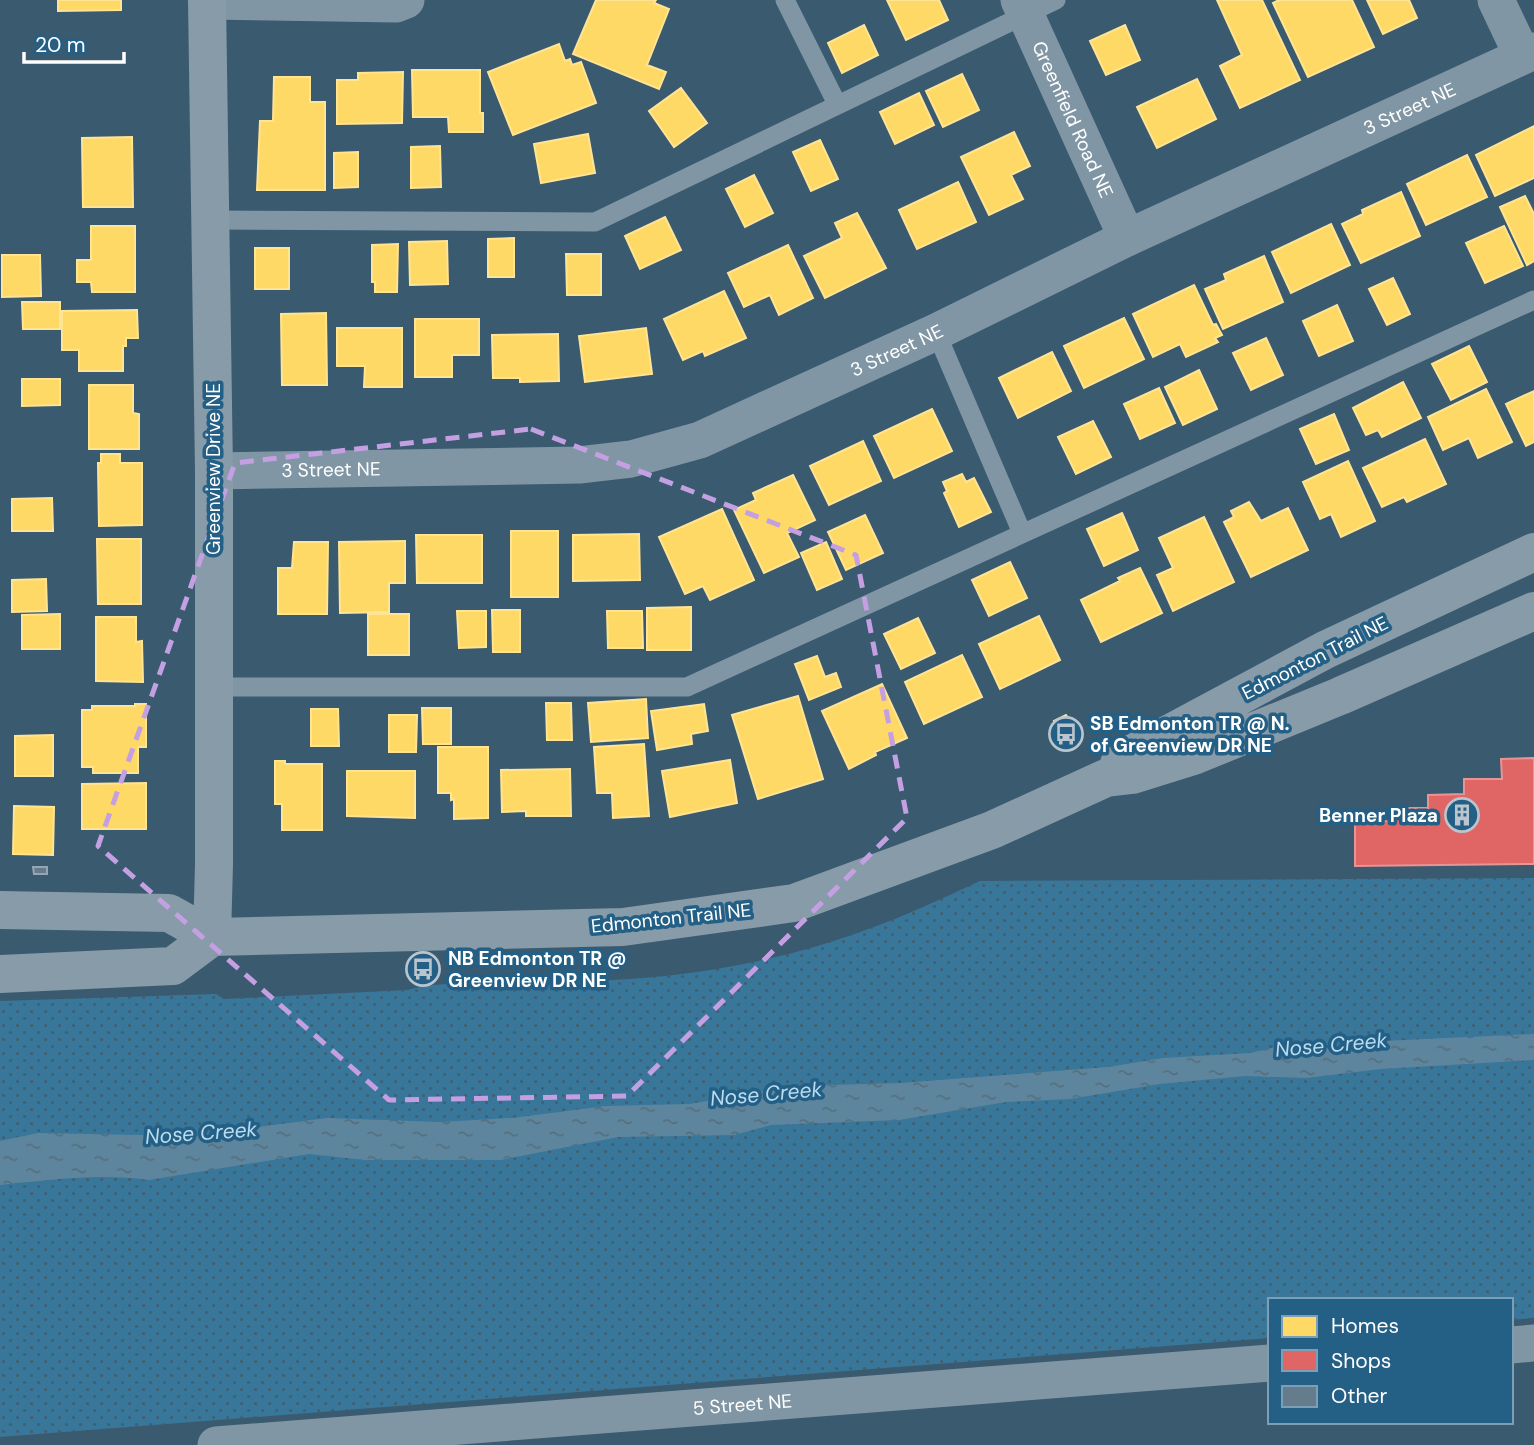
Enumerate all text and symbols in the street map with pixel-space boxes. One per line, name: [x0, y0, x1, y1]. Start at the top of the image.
scale bar: [24, 21, 124, 65]
text: 20 m: [35, 31, 86, 59]
street label: Greenfield Road NE: [1027, 37, 1120, 202]
street label: 3 Street NE: [1359, 76, 1460, 140]
street label: 3 Street NE: [846, 318, 947, 382]
street label: Greenview Drive NE: [201, 383, 226, 555]
street label: 3 Street NE: [281, 456, 381, 482]
street label: Edmonton Trail NE: [1238, 610, 1392, 706]
place label: SB Edmonton TR @ N. of Greenview DR NE: [1090, 711, 1289, 758]
bus stop icon: SB Edmonton TR @ N. of Greenview DR NE: [1047, 715, 1085, 753]
building icon: Benner Plaza: [1443, 796, 1481, 834]
place label: Benner Plaza: [1319, 803, 1438, 828]
street label: Edmonton Trail NE: [590, 897, 752, 939]
place label: NB Edmonton TR @ Greenview DR NE: [448, 946, 627, 993]
bus stop icon: NB Edmonton TR @ Greenview DR NE: [404, 950, 442, 988]
water label: Nose Creek: [1274, 1026, 1388, 1064]
water label: Nose Creek: [709, 1075, 823, 1113]
water label: Nose Creek: [144, 1115, 258, 1151]
legend: [1268, 1298, 1513, 1424]
text: Homes: [1331, 1312, 1399, 1340]
text: Shops: [1331, 1347, 1391, 1375]
text: Other: [1331, 1382, 1387, 1410]
street label: 5 Street NE: [692, 1388, 793, 1420]

